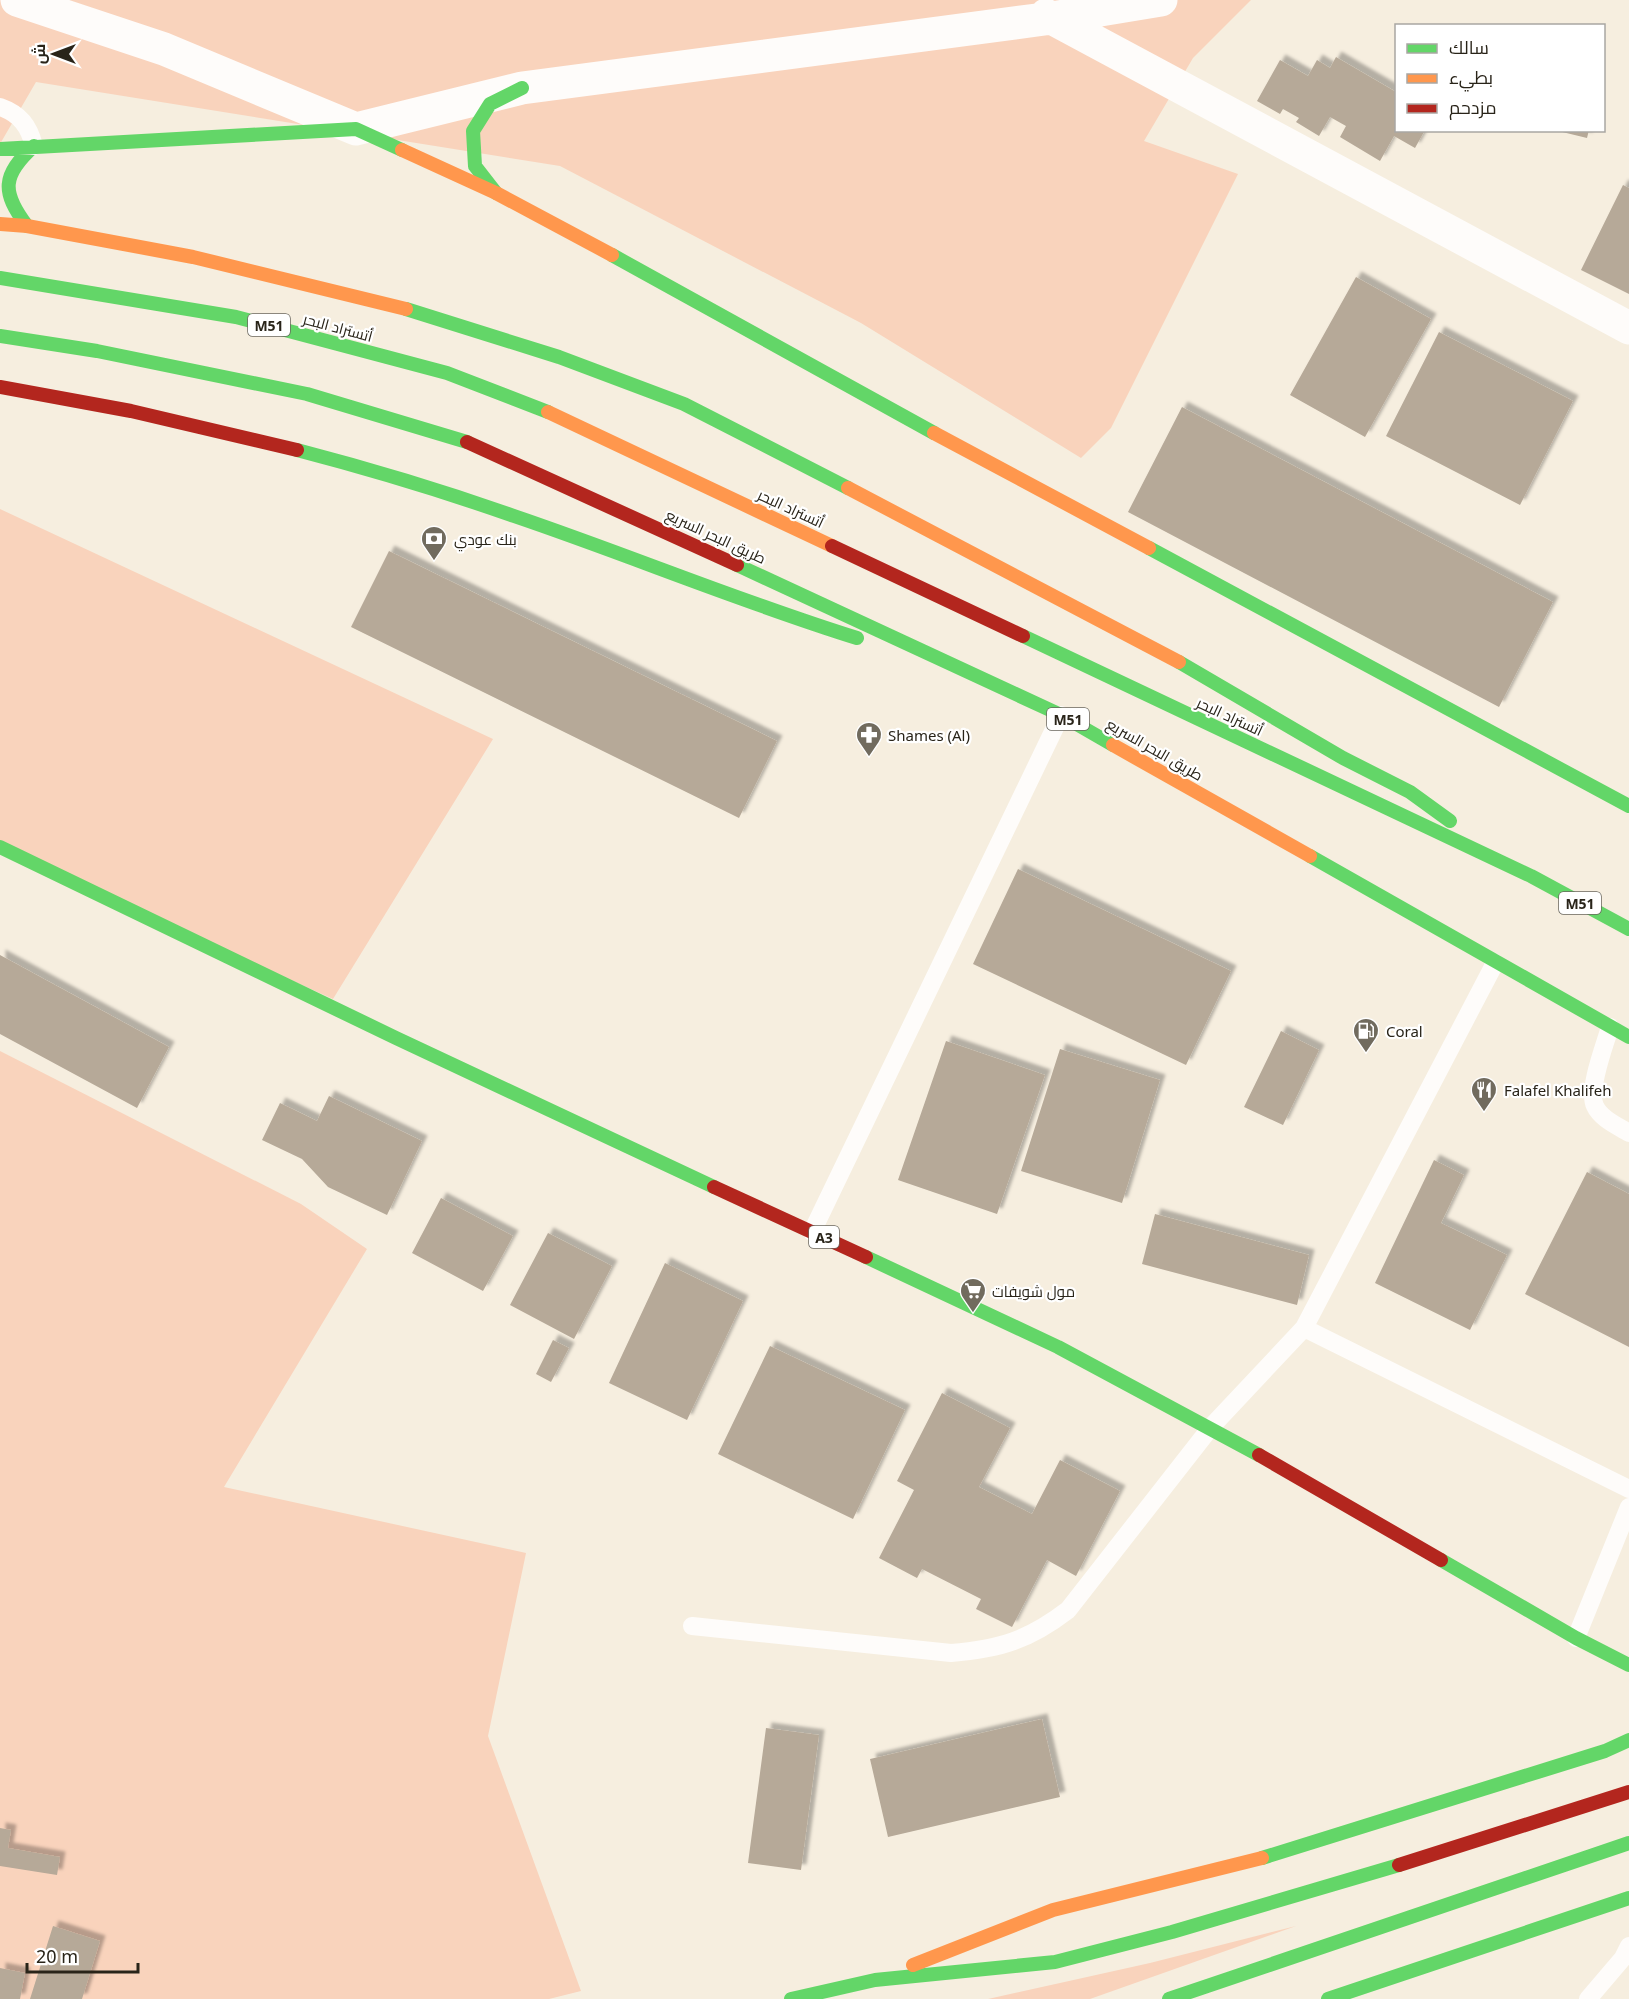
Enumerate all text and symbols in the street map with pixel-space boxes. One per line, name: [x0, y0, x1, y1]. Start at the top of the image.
north arrow: [24, 24, 84, 84]
legend: [1395, 24, 1605, 132]
text: سالك: [1449, 35, 1489, 59]
text: ش: [28, 44, 50, 64]
text: بطيء: [1449, 65, 1493, 92]
text: مزدحم: [1449, 95, 1497, 120]
street label: أتستراد البحر: [300, 308, 375, 346]
road number: M51: [248, 314, 290, 336]
street label: أتستراد البحر: [754, 483, 827, 532]
street label: طريق البحر السريع: [662, 504, 769, 570]
bank icon: بنك عودي: [419, 524, 449, 562]
place label: بنك عودي: [454, 529, 517, 552]
street label: أتستراد البحر: [1193, 691, 1266, 740]
road number: M51: [1047, 708, 1089, 730]
street label: طريق البحر السريع: [1102, 713, 1207, 786]
pharmacy icon: Shames (Al): [854, 720, 884, 758]
place label: Shames (Al): [888, 725, 970, 745]
road number: M51: [1559, 892, 1601, 914]
fuel station icon: Coral: [1351, 1016, 1381, 1054]
place label: Coral: [1386, 1021, 1423, 1041]
restaurant icon: Falafel Khalifeh: [1469, 1075, 1499, 1113]
place label: Falafel Khalifeh: [1504, 1080, 1611, 1100]
road number: A3: [809, 1226, 839, 1248]
supermarket icon: مول شويفات: [958, 1276, 988, 1314]
place label: مول شويفات: [992, 1281, 1075, 1301]
scale bar: [27, 1936, 138, 1974]
text: 20 m: [36, 1944, 78, 1968]

